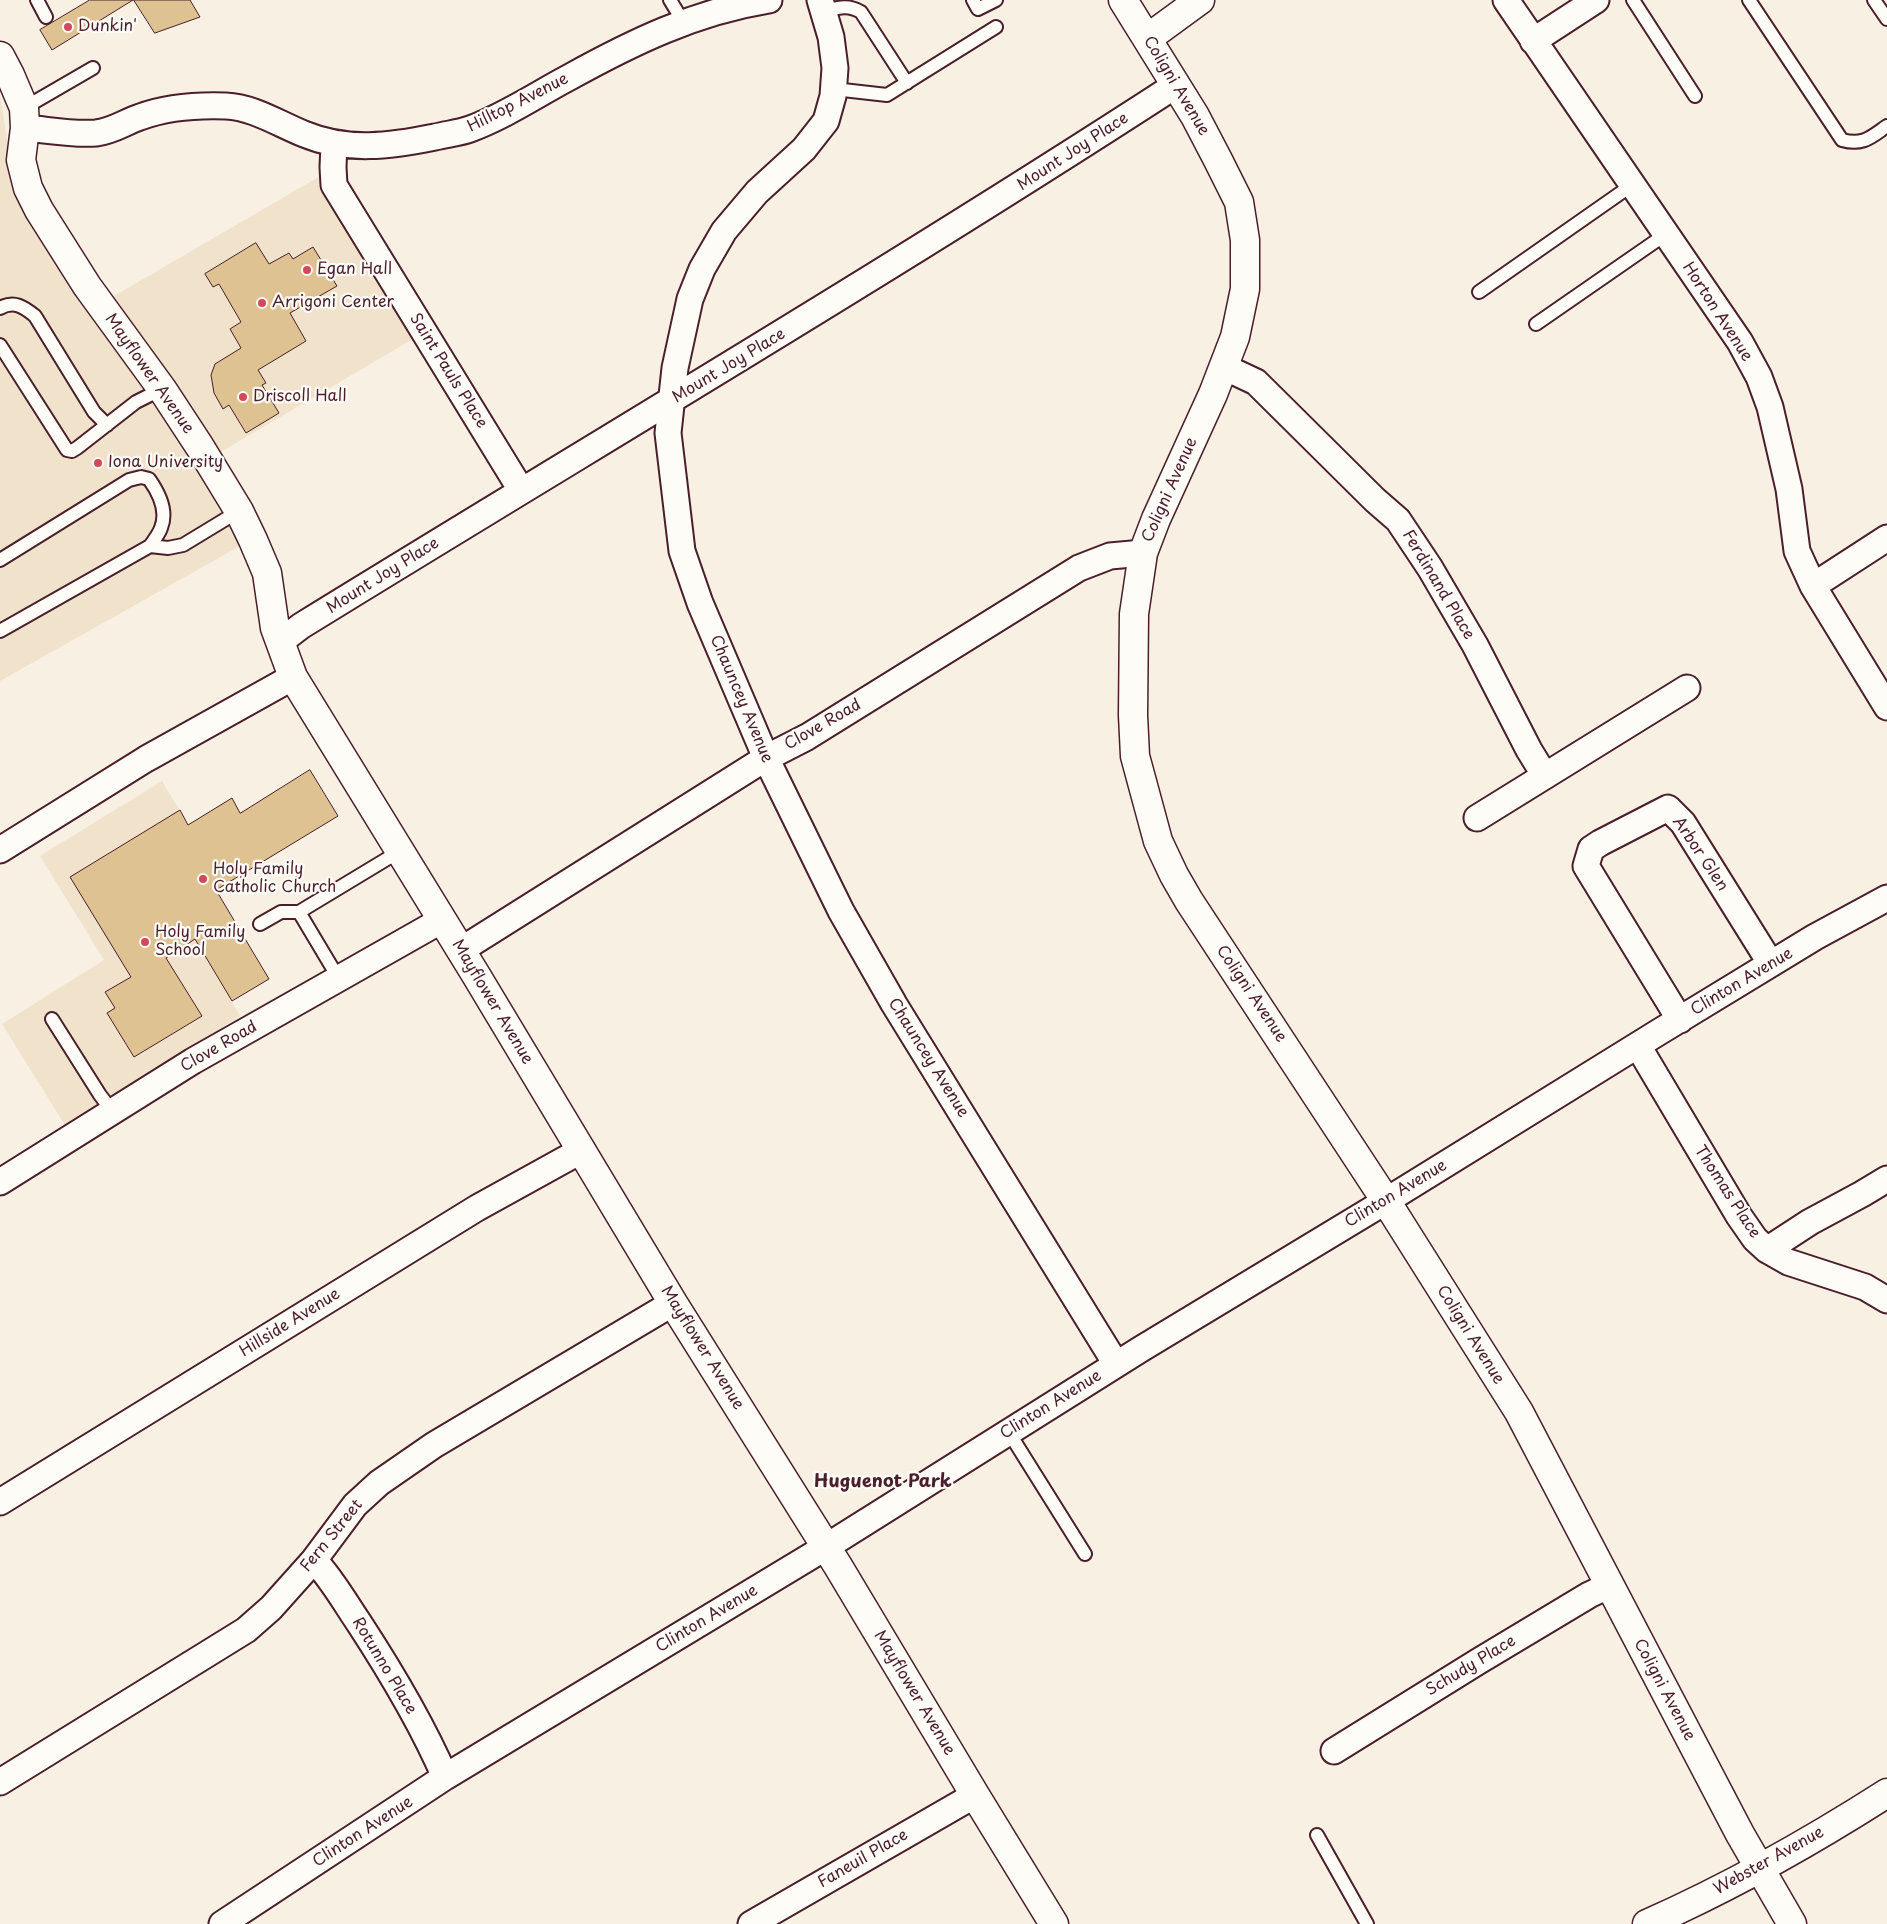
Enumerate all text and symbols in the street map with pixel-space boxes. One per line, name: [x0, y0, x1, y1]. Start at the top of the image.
place label: Dunkin': [78, 17, 137, 37]
marker: Dunkin': [62, 21, 74, 33]
street label: Coligni Avenue: [1139, 33, 1213, 139]
street label: Hilltop Avenue: [464, 69, 572, 137]
street label: Mount Joy Place: [1014, 109, 1132, 195]
street label: Horton Avenue: [1678, 259, 1756, 365]
place label: Egan Hall: [317, 260, 392, 280]
marker: Egan Hall: [301, 264, 313, 276]
place label: Arrigoni Center: [272, 293, 394, 313]
marker: Arrigoni Center: [256, 297, 268, 309]
street label: Mayflower Avenue: [100, 310, 198, 438]
street label: Saint Pauls Place: [405, 310, 491, 432]
street label: Mount Joy Place: [669, 325, 789, 407]
place label: Driscoll Hall: [253, 387, 347, 407]
marker: Driscoll Hall: [237, 391, 249, 403]
street label: Coligni Avenue: [1138, 435, 1202, 545]
place label: Iona University: [108, 453, 223, 473]
marker: Iona University: [92, 457, 104, 469]
street label: Ferdinand Place: [1398, 527, 1478, 643]
street label: Mount Joy Place: [323, 534, 443, 618]
street label: Chauncey Avenue: [705, 632, 777, 766]
street label: Clove Road: [781, 695, 865, 755]
street label: Arbor Glen: [1668, 813, 1732, 895]
place label: Holy Family Catholic Church: [213, 860, 336, 898]
marker: Holy Family Catholic Church: [197, 873, 209, 885]
place label: Holy Family School: [155, 923, 245, 961]
marker: Holy Family School: [139, 936, 151, 948]
street label: Mayflower Avenue: [447, 936, 537, 1068]
street label: Coligni Avenue: [1212, 942, 1290, 1046]
street label: Clinton Avenue: [1688, 944, 1796, 1020]
street label: Chauncey Avenue: [884, 995, 972, 1121]
street label: Clove Road: [177, 1017, 261, 1077]
street label: Thomas Place: [1690, 1142, 1764, 1242]
street label: Clinton Avenue: [1342, 1156, 1450, 1232]
street label: Coligni Avenue: [1432, 1282, 1508, 1388]
street label: Mayflower Avenue: [656, 1283, 748, 1413]
street label: Hillside Avenue: [236, 1284, 344, 1362]
street label: Clinton Avenue: [997, 1366, 1105, 1444]
district label: Huguenot Park: [814, 1471, 952, 1493]
street label: Fern Street: [297, 1496, 367, 1576]
street label: Clinton Avenue: [653, 1581, 761, 1657]
street label: Rotunno Place: [348, 1614, 420, 1718]
street label: Mayflower Avenue: [869, 1627, 959, 1759]
street label: Schudy Place: [1423, 1632, 1519, 1700]
street label: Coligni Avenue: [1629, 1636, 1699, 1744]
street label: Clinton Avenue: [309, 1792, 417, 1872]
street label: Webster Avenue: [1711, 1823, 1827, 1899]
street label: Faneuil Place: [815, 1826, 911, 1892]

